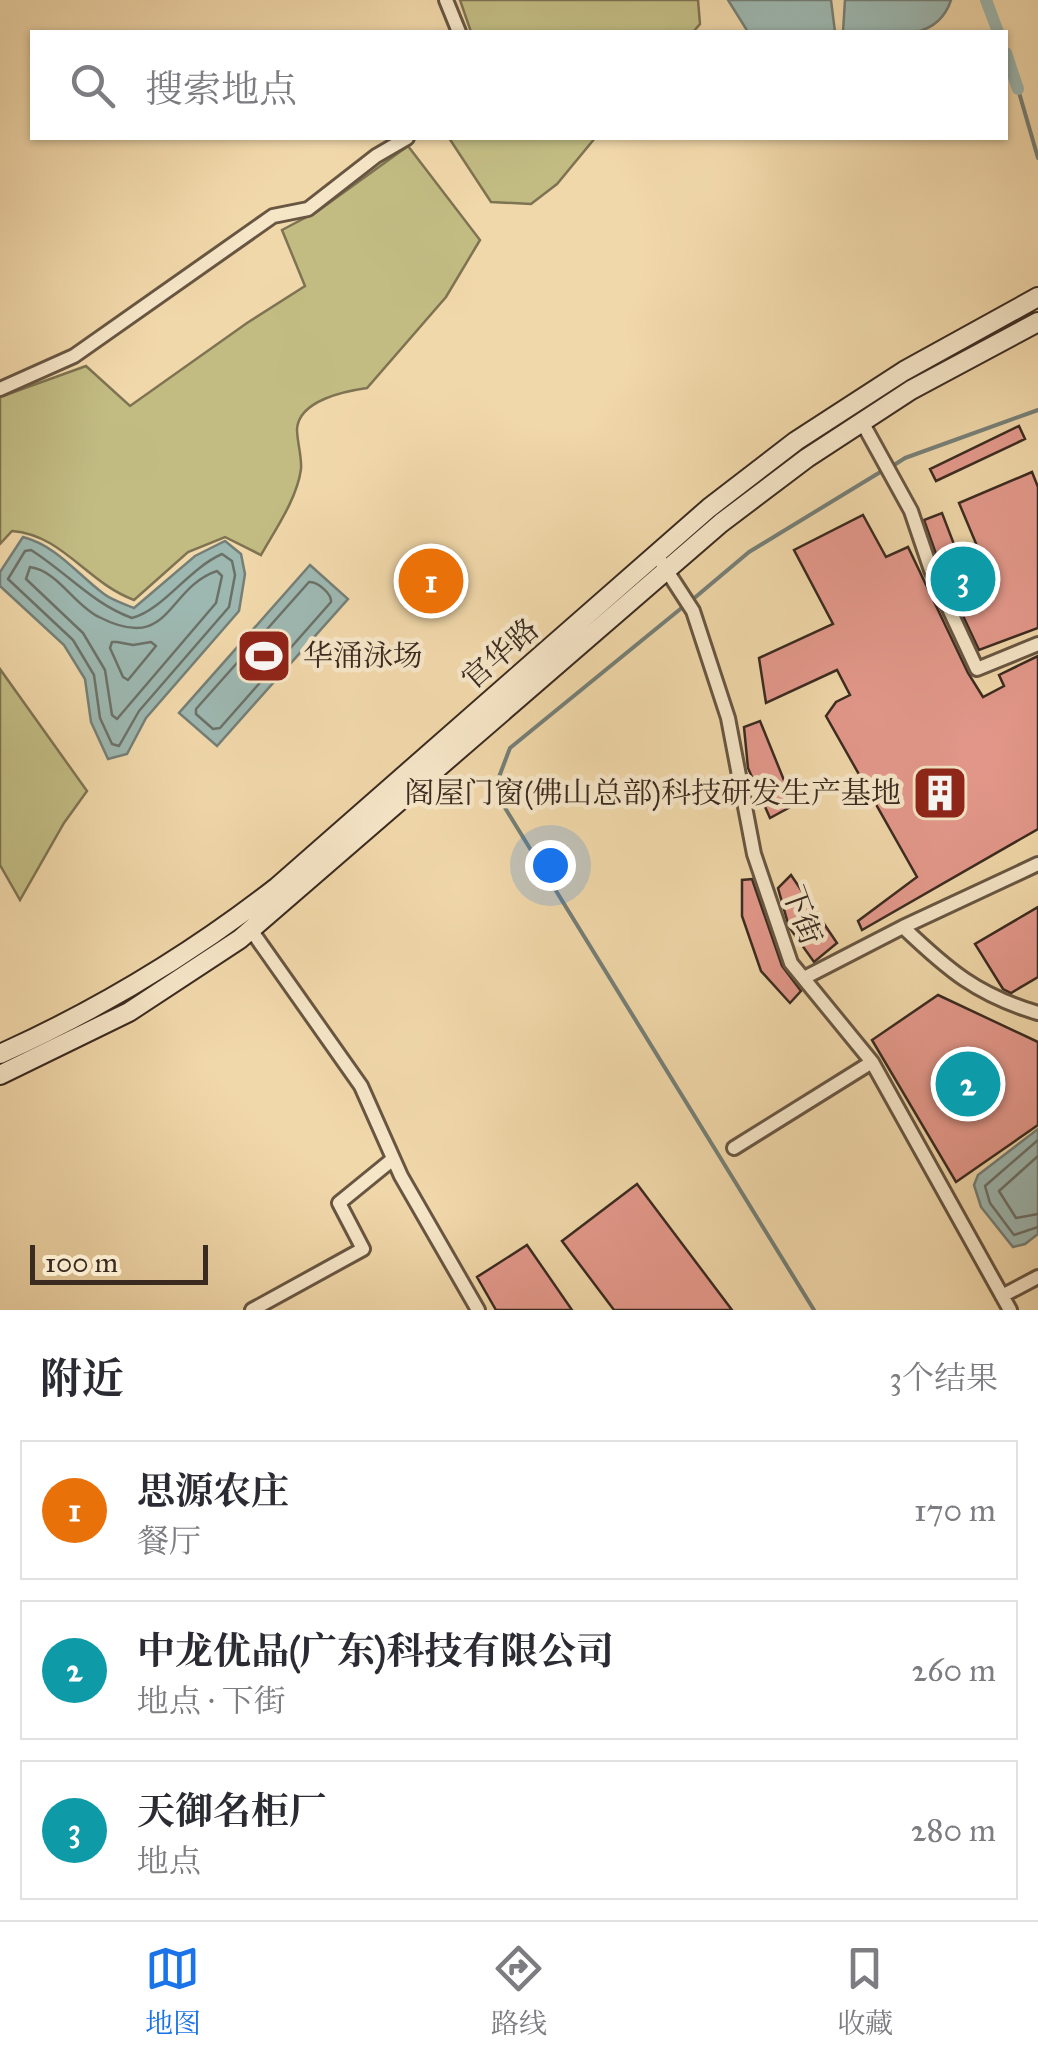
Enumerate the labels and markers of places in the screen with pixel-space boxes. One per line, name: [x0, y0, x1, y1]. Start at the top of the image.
pin: 3: [930, 542, 996, 616]
pin: 1: [398, 544, 464, 618]
sports icon: 华涌泳场: [234, 626, 294, 686]
place label: 华涌泳场: [303, 638, 423, 674]
building icon: 阁屋门窗(佛山总部)科技研发生产基地: [910, 763, 970, 823]
place label: 阁屋门窗(佛山总部)科技研发生产基地: [404, 775, 901, 812]
pin: 2: [936, 1046, 1000, 1122]

